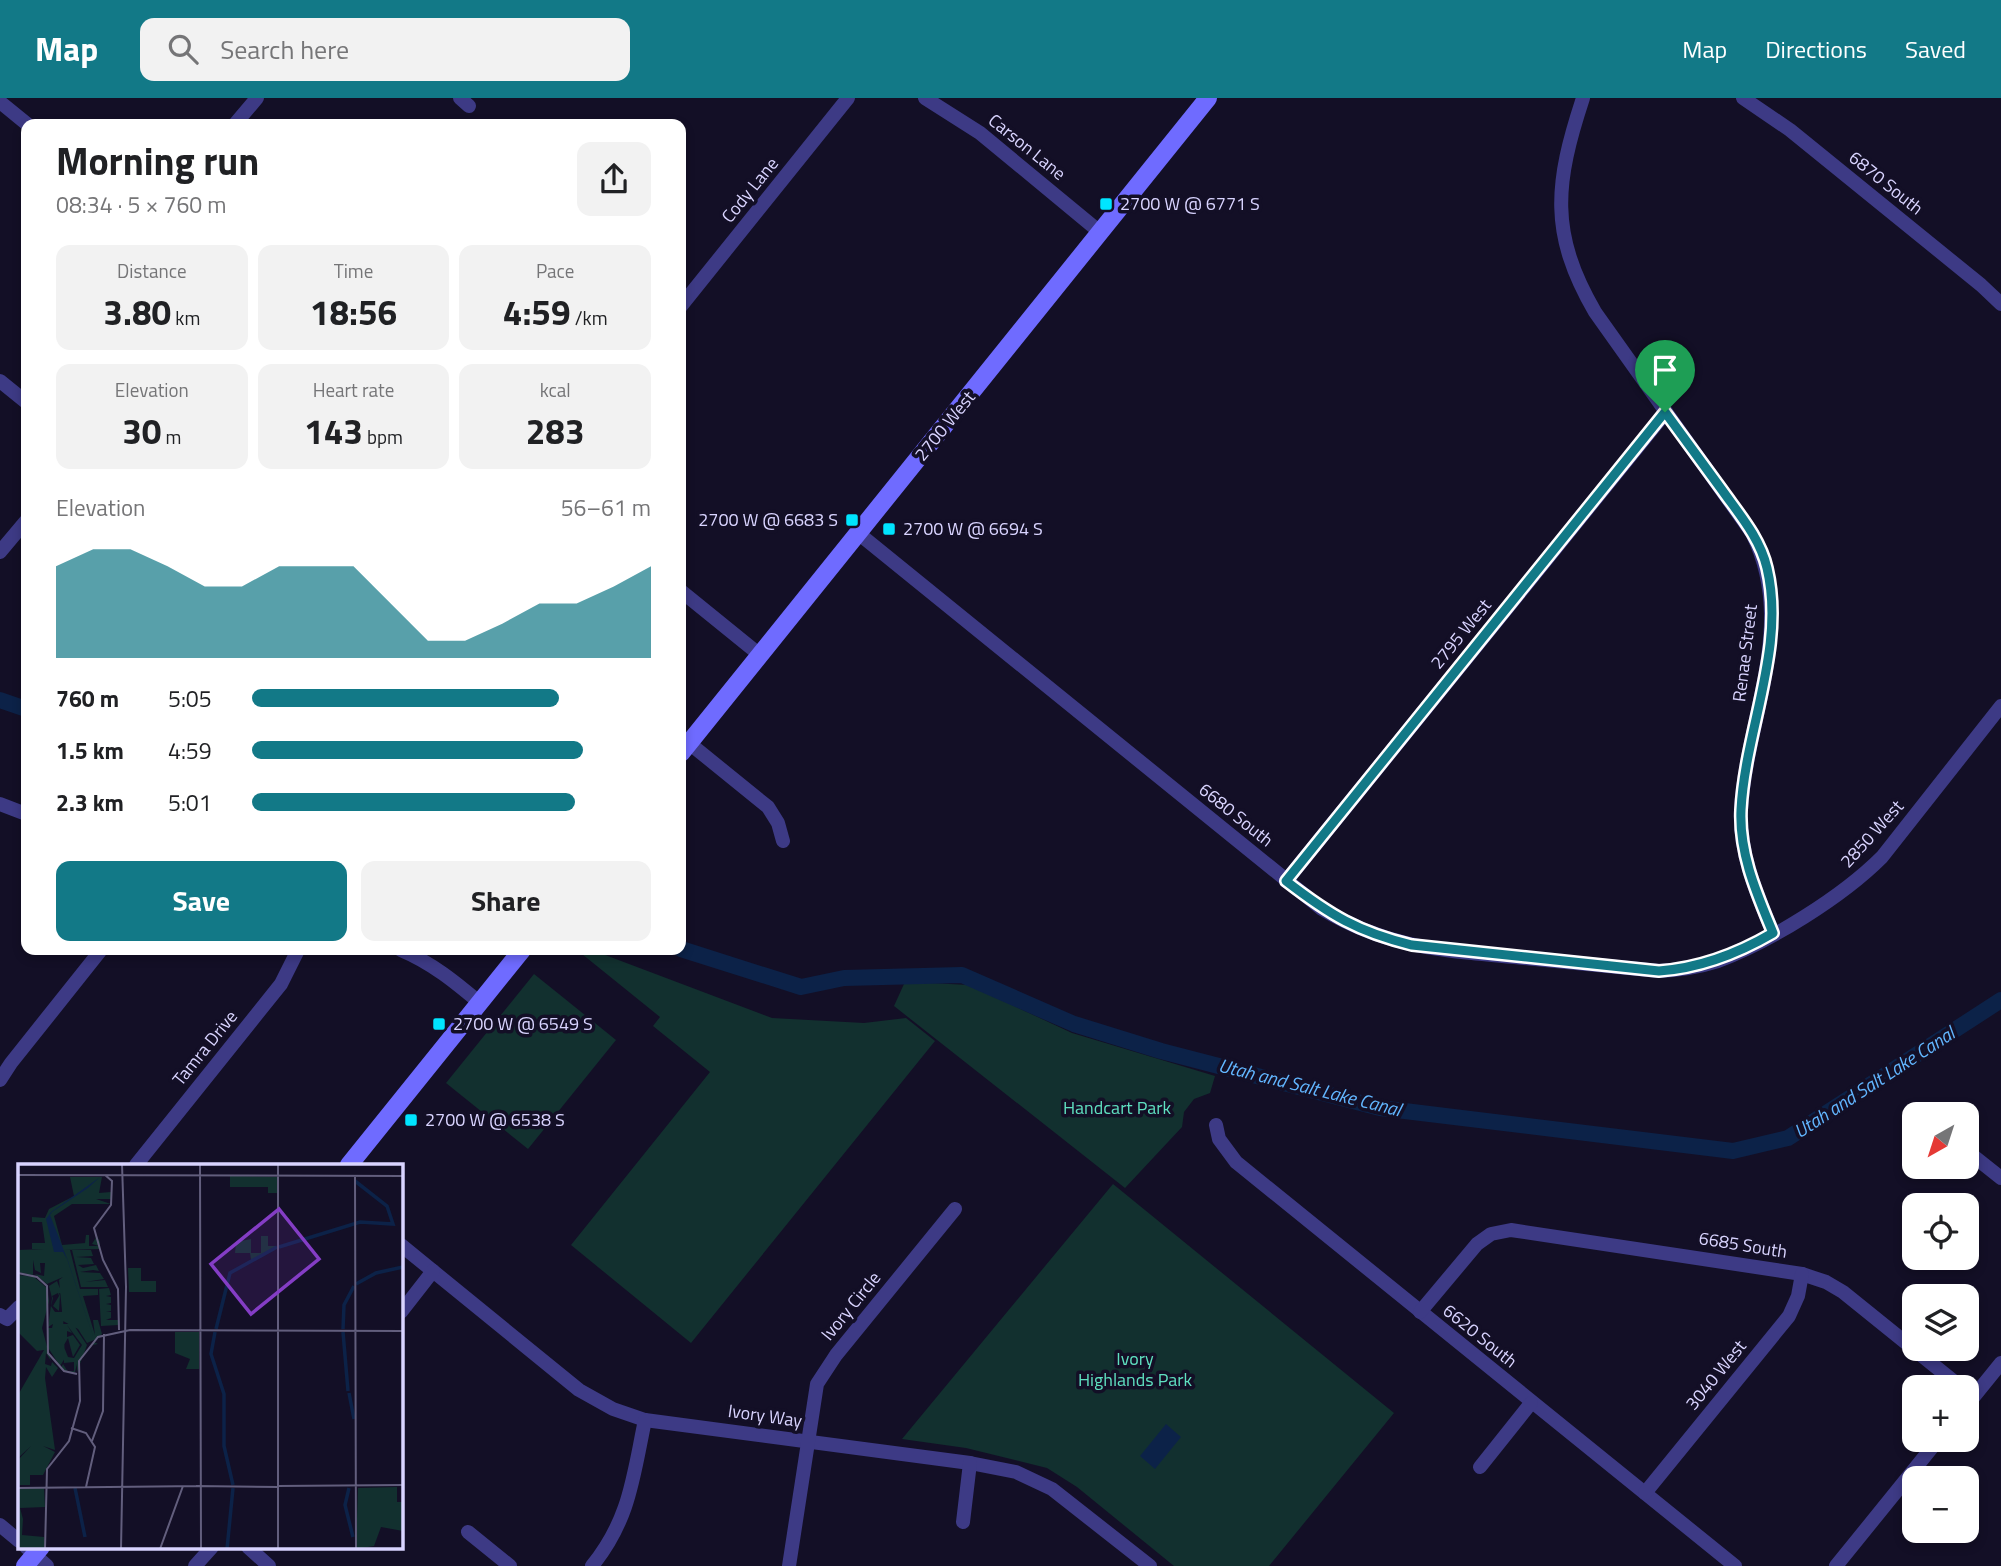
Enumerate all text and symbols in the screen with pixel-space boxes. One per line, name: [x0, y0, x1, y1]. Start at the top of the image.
search box: [140, 18, 630, 81]
text: Map: [35, 24, 98, 74]
icon: search: [164, 30, 202, 68]
text: Search here: [220, 30, 349, 69]
text: Map: [1682, 31, 1727, 67]
text: Directions: [1765, 31, 1867, 67]
text: Saved: [1905, 31, 1966, 67]
street label: Carson Lane: [983, 107, 1072, 186]
text: Morning run: [56, 132, 259, 190]
button: share: [577, 142, 651, 216]
street label: 6870 South: [1843, 144, 1929, 221]
street label: Cody Lane: [715, 151, 785, 228]
text: 08:34 · 5 × 760 m: [56, 187, 226, 222]
place label: 2700 W @ 6771 S: [1120, 190, 1260, 217]
marker: 2700 W @ 6771 S: [1098, 196, 1114, 212]
text: Distance: [117, 256, 187, 285]
text: Time: [334, 256, 373, 285]
text: Pace: [536, 256, 574, 285]
text: 3.80: [103, 285, 171, 339]
text: 18:56: [310, 285, 397, 339]
text: 4:59: [503, 285, 571, 339]
text: km: [171, 303, 200, 332]
text: /km: [571, 303, 608, 332]
pin: [1635, 340, 1695, 412]
icon: arrive: [1646, 351, 1684, 389]
text: Elevation: [115, 375, 189, 404]
text: Heart rate: [313, 375, 394, 404]
text: kcal: [540, 375, 571, 404]
street label: 2700 West: [908, 384, 982, 467]
text: 30: [122, 404, 161, 458]
text: 143: [304, 404, 363, 458]
text: 283: [526, 404, 585, 458]
text: m: [161, 422, 181, 451]
text: bpm: [363, 422, 403, 451]
text: Elevation: [56, 490, 145, 525]
text: 56–61 m: [561, 490, 651, 525]
place label: 2700 W @ 6683 S: [698, 506, 838, 533]
marker: 2700 W @ 6683 S: [844, 512, 860, 528]
place label: 2700 W @ 6694 S: [903, 515, 1043, 542]
marker: 2700 W @ 6694 S: [881, 521, 897, 537]
street label: 2795 West: [1424, 592, 1498, 675]
street label: Renae Street: [1725, 602, 1764, 703]
text: 760 m: [56, 681, 119, 716]
text: 5:05: [168, 681, 212, 716]
text: 1.5 km: [56, 733, 124, 768]
text: 4:59: [168, 733, 212, 768]
street label: 6680 South: [1193, 776, 1279, 853]
text: 2.3 km: [56, 785, 124, 820]
text: 5:01: [168, 785, 212, 820]
street label: 2850 West: [1834, 793, 1910, 874]
button: Save: [56, 861, 347, 941]
button: Share: [361, 861, 651, 941]
street label: Tamra Drive: [166, 1004, 244, 1091]
place label: 2700 W @ 6549 S: [453, 1010, 593, 1037]
marker: 2700 W @ 6549 S: [431, 1016, 447, 1032]
water label: Utah and Salt Lake Canal: [1787, 1017, 1962, 1145]
water label: Utah and Salt Lake Canal: [1216, 1050, 1406, 1124]
park label: Handcart Park: [1063, 1094, 1171, 1121]
north arrow: [1902, 1102, 1979, 1180]
map controls: [1902, 1102, 1979, 1543]
place label: 2700 W @ 6538 S: [425, 1106, 565, 1133]
marker: 2700 W @ 6538 S: [403, 1112, 419, 1128]
inset map: [18, 1164, 402, 1548]
button: locate: [1902, 1193, 1979, 1270]
street label: 6685 South: [1697, 1224, 1789, 1265]
street label: Ivory Circle: [814, 1265, 887, 1346]
button: layers: [1902, 1284, 1979, 1361]
street label: 6620 South: [1437, 1297, 1523, 1374]
street label: 3040 West: [1679, 1333, 1753, 1416]
park label: Ivory Highlands Park: [1078, 1345, 1192, 1393]
button: +: [1902, 1375, 1979, 1452]
street label: Ivory Way: [726, 1397, 804, 1434]
button: −: [1902, 1466, 1979, 1543]

